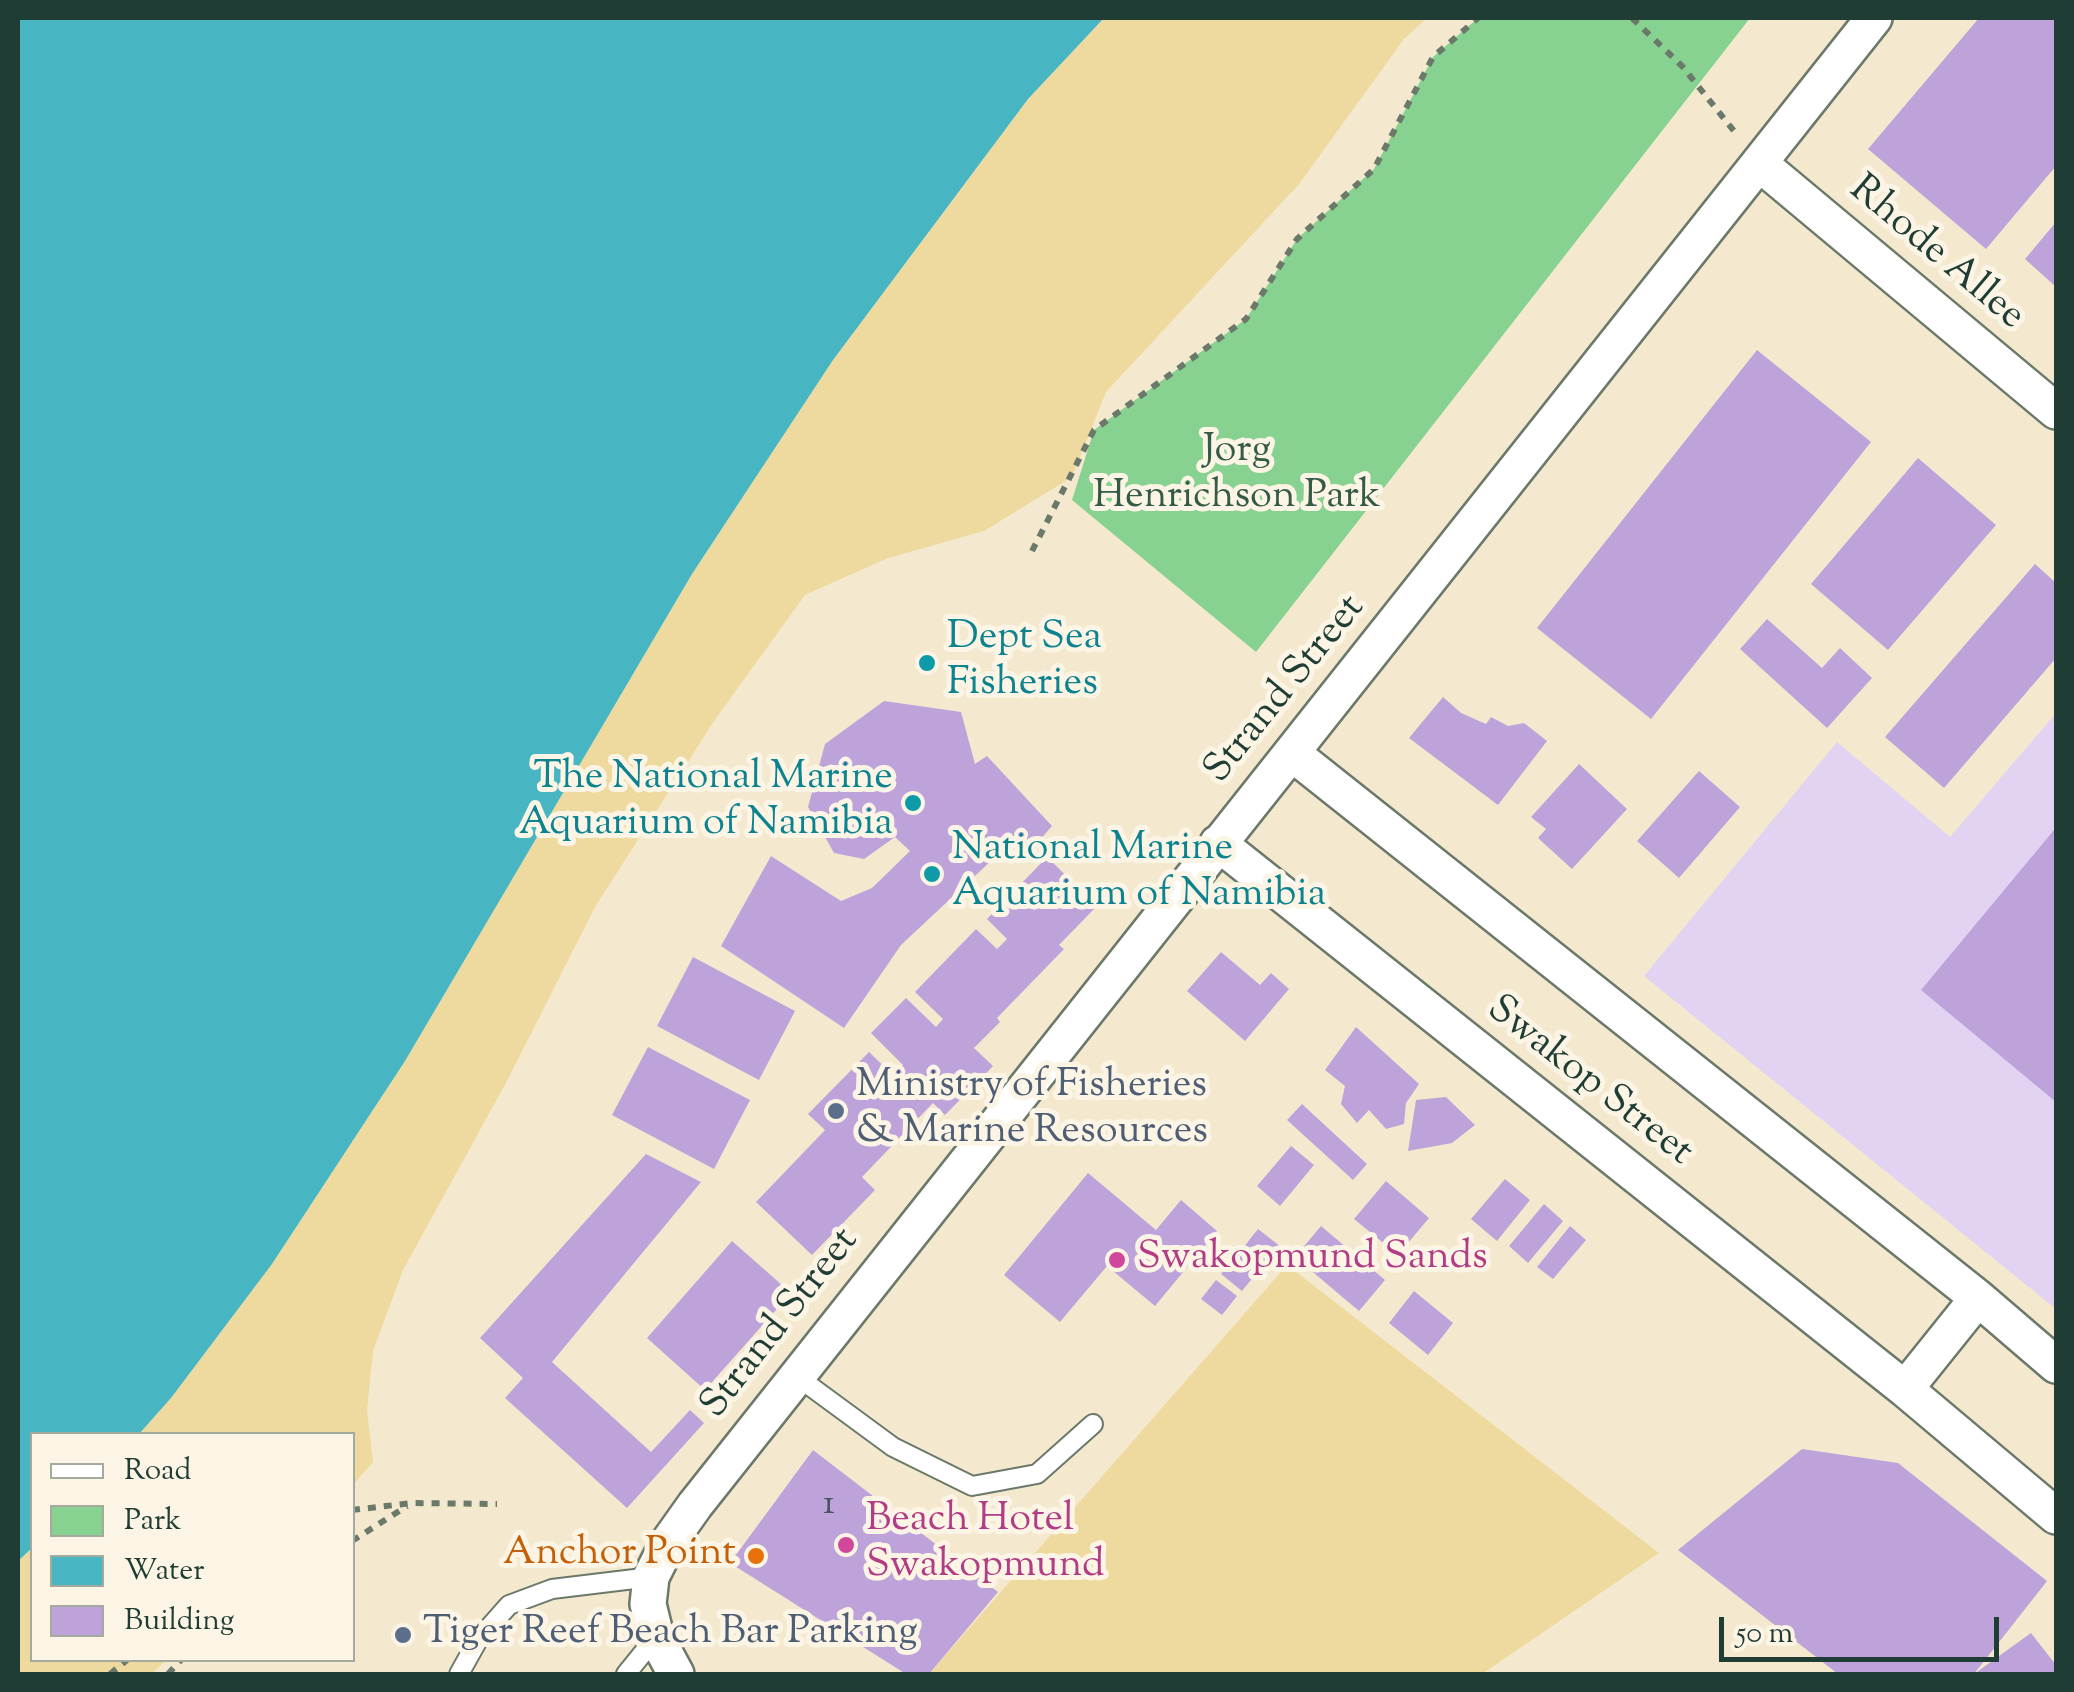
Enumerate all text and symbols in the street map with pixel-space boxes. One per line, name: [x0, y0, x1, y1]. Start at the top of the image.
street label: Rhode Allee: [1837, 168, 2033, 342]
park label: Jorg Henrichson Park: [1093, 429, 1381, 523]
street label: Strand Street: [1196, 587, 1378, 795]
place label: Dept Sea Fisheries: [947, 616, 1102, 710]
marker: Dept Sea Fisheries: [916, 652, 938, 674]
place label: The National Marine Aquarium of Namibia: [519, 756, 893, 850]
marker: The National Marine Aquarium of Namibia: [902, 792, 924, 814]
place label: National Marine Aquarium of Namibia: [952, 827, 1326, 921]
marker: National Marine Aquarium of Namibia: [921, 863, 943, 885]
street label: Swakop Street: [1475, 988, 1701, 1178]
place label: Ministry of Fisheries & Marine Resources: [856, 1064, 1208, 1158]
marker: Ministry of Fisheries & Marine Resources: [825, 1100, 847, 1122]
street label: Strand Street: [693, 1220, 871, 1430]
place label: Swakopmund Sands: [1137, 1236, 1488, 1284]
marker: Swakopmund Sands: [1106, 1249, 1128, 1271]
legend: [30, 1432, 355, 1662]
text: Road: [124, 1450, 191, 1493]
house number: 1: [823, 1486, 835, 1528]
place label: Beach Hotel Swakopmund: [866, 1498, 1104, 1592]
text: Park: [124, 1500, 181, 1543]
place label: Anchor Point: [503, 1532, 736, 1580]
marker: Beach Hotel Swakopmund: [835, 1534, 857, 1556]
marker: Anchor Point: [745, 1545, 767, 1567]
text: Water: [124, 1550, 205, 1593]
scale bar: [1724, 1597, 2004, 1659]
text: Building: [124, 1600, 234, 1643]
place label: Tiger Reef Beach Bar Parking: [423, 1611, 918, 1659]
text: 50 m: [1736, 1613, 1793, 1656]
marker: Tiger Reef Beach Bar Parking: [392, 1624, 414, 1646]

